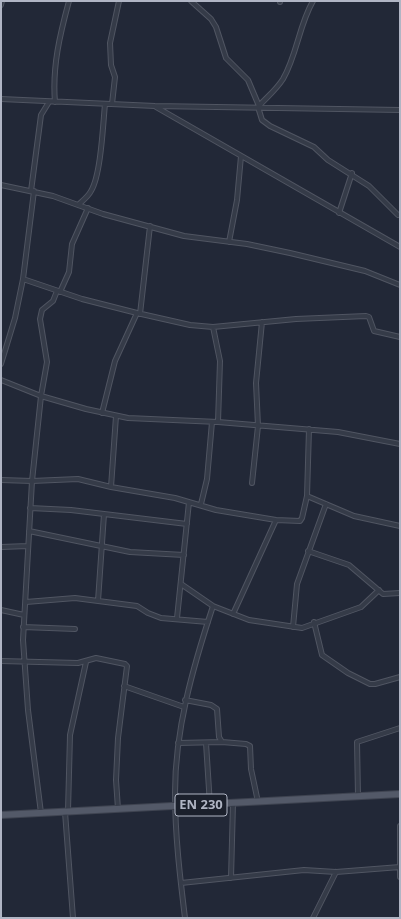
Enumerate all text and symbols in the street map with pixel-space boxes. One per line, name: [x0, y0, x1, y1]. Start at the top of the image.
road number: EN 230: [175, 794, 227, 816]

